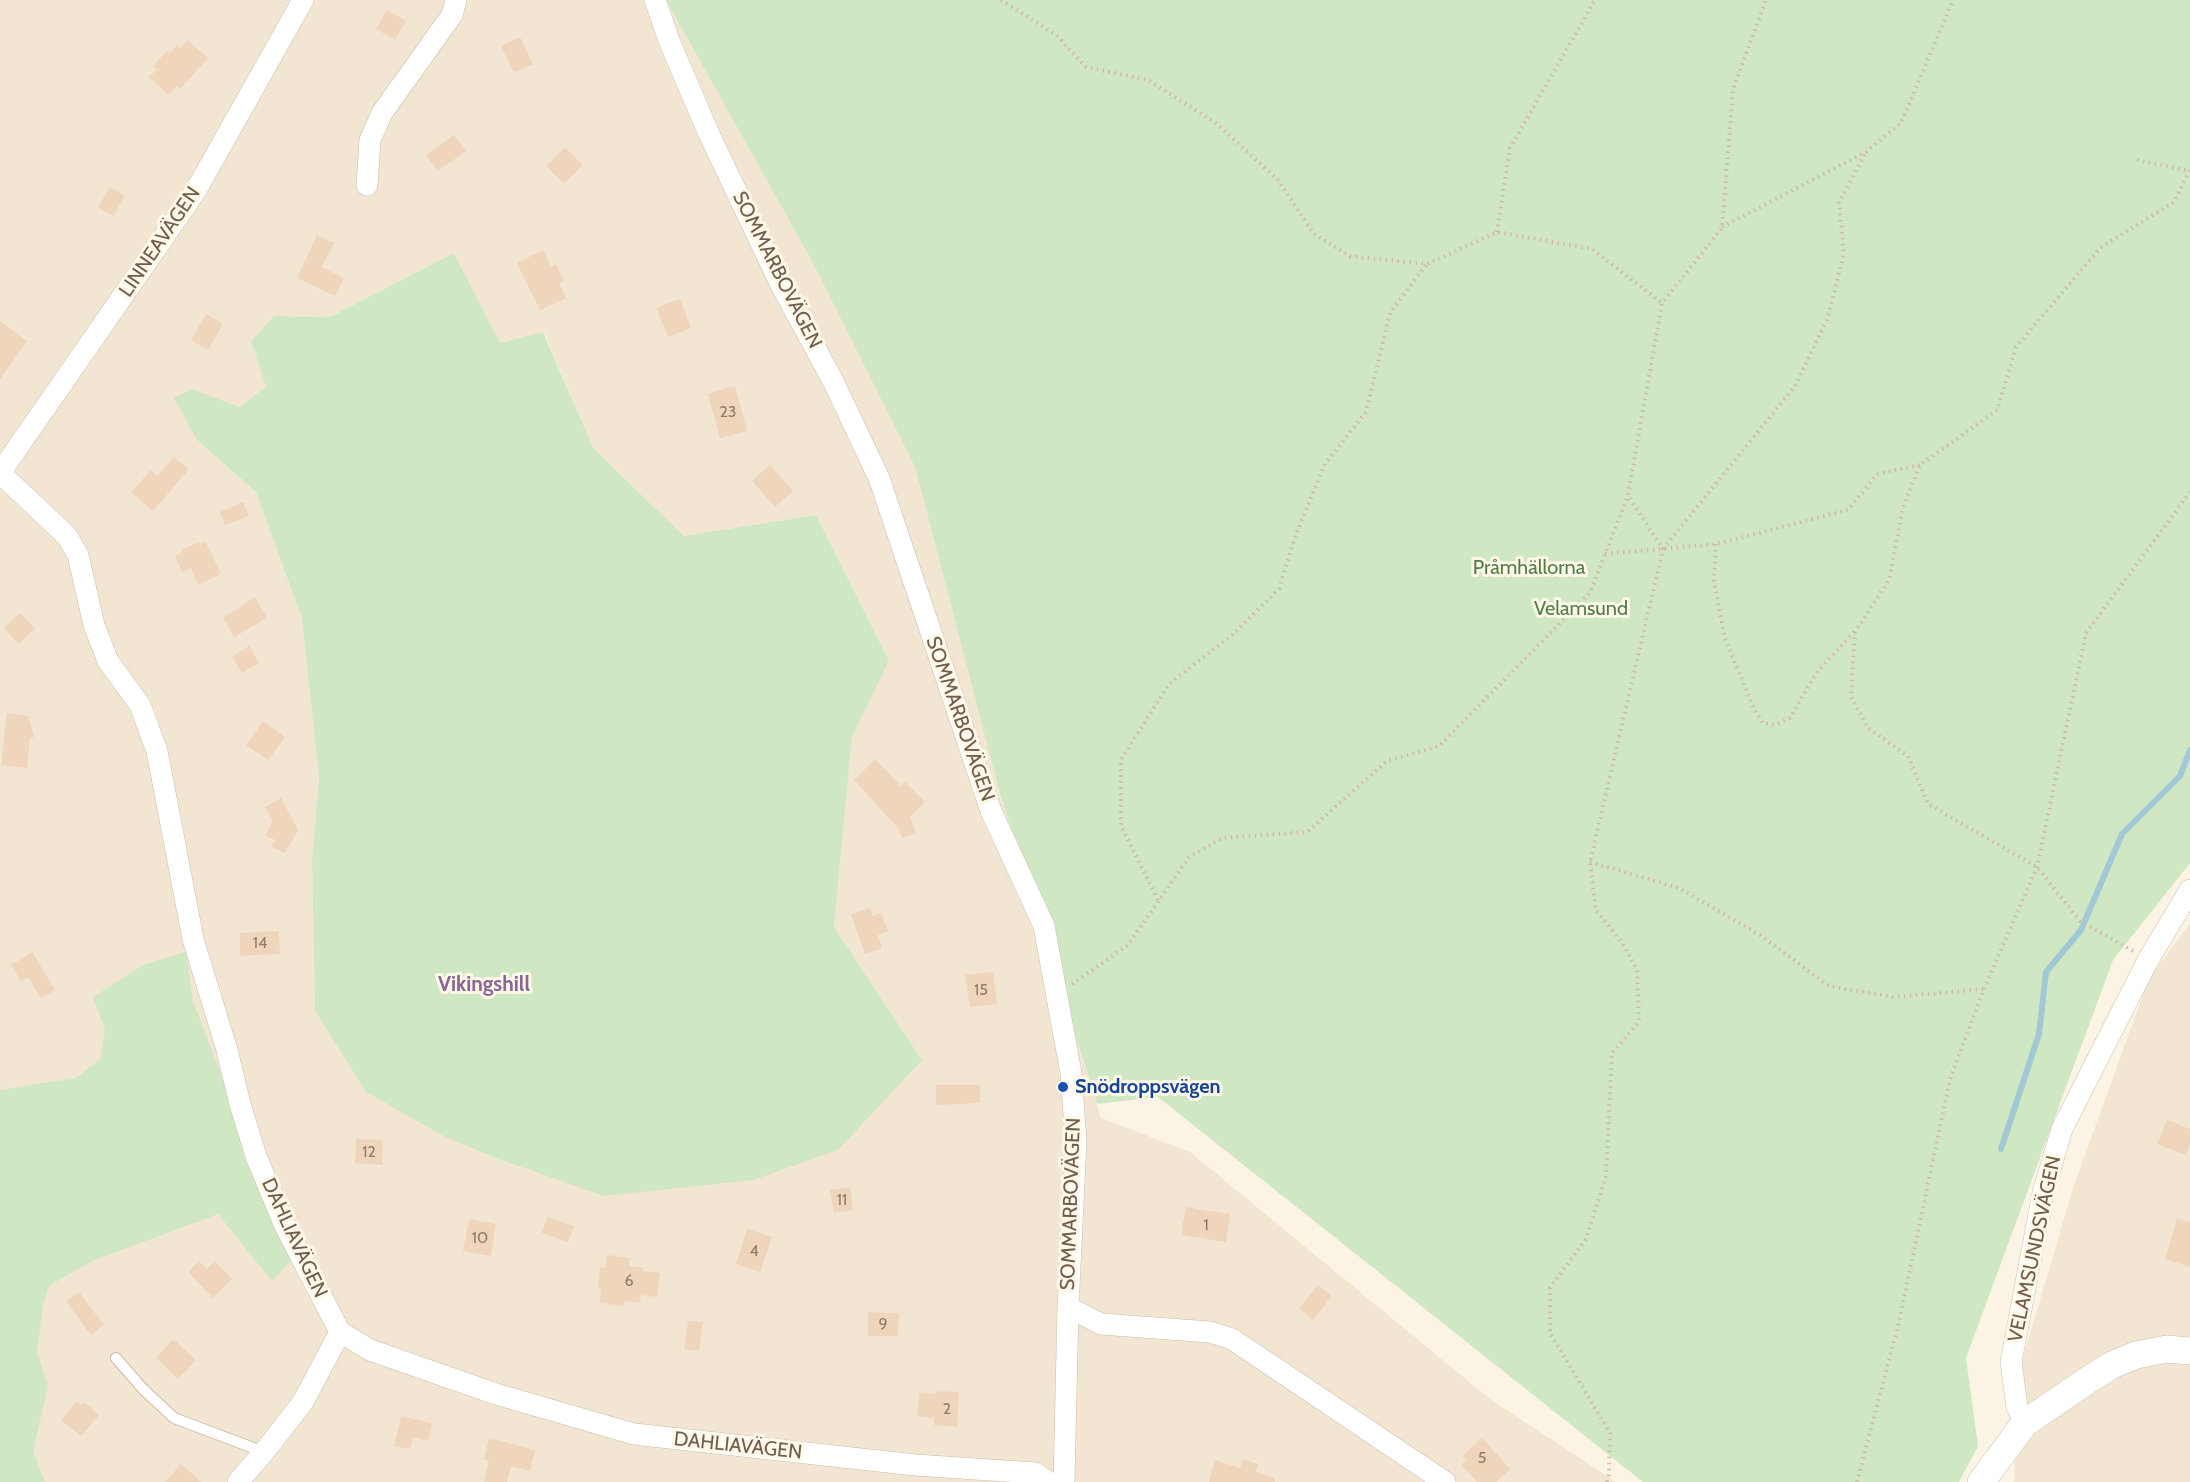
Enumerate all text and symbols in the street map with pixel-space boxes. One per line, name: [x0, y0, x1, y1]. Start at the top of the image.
street label: LINNEAVÄGEN: [114, 182, 206, 302]
street label: SOMMARBOVÄGEN: [727, 188, 827, 352]
house number: 23: [719, 402, 737, 422]
park label: Pråmhällorna: [1473, 556, 1585, 580]
park label: Velamsund: [1534, 597, 1628, 621]
street label: SOMMARBOVÄGEN: [921, 633, 999, 805]
house number: 14: [253, 933, 267, 953]
district label: Vikingshill: [438, 972, 530, 998]
house number: 15: [974, 980, 988, 1000]
place label: Snödroppsvägen: [1075, 1075, 1221, 1099]
marker: Snödroppsvägen: [1056, 1080, 1070, 1094]
street label: SOMMARBOVÄGEN: [1056, 1117, 1086, 1291]
house number: 12: [362, 1142, 376, 1162]
street label: VELAMSUNDSVÄGEN: [2003, 1153, 2067, 1345]
street label: DAHLIAVÄGEN: [256, 1174, 332, 1302]
house number: 11: [837, 1190, 847, 1210]
house number: 1: [1203, 1215, 1209, 1235]
house number: 10: [472, 1228, 488, 1248]
house number: 4: [749, 1241, 759, 1261]
house number: 6: [624, 1271, 634, 1291]
house number: 9: [878, 1314, 888, 1334]
house number: 2: [943, 1399, 951, 1419]
street label: DAHLIAVÄGEN: [673, 1427, 803, 1465]
house number: 5: [1478, 1448, 1486, 1468]

